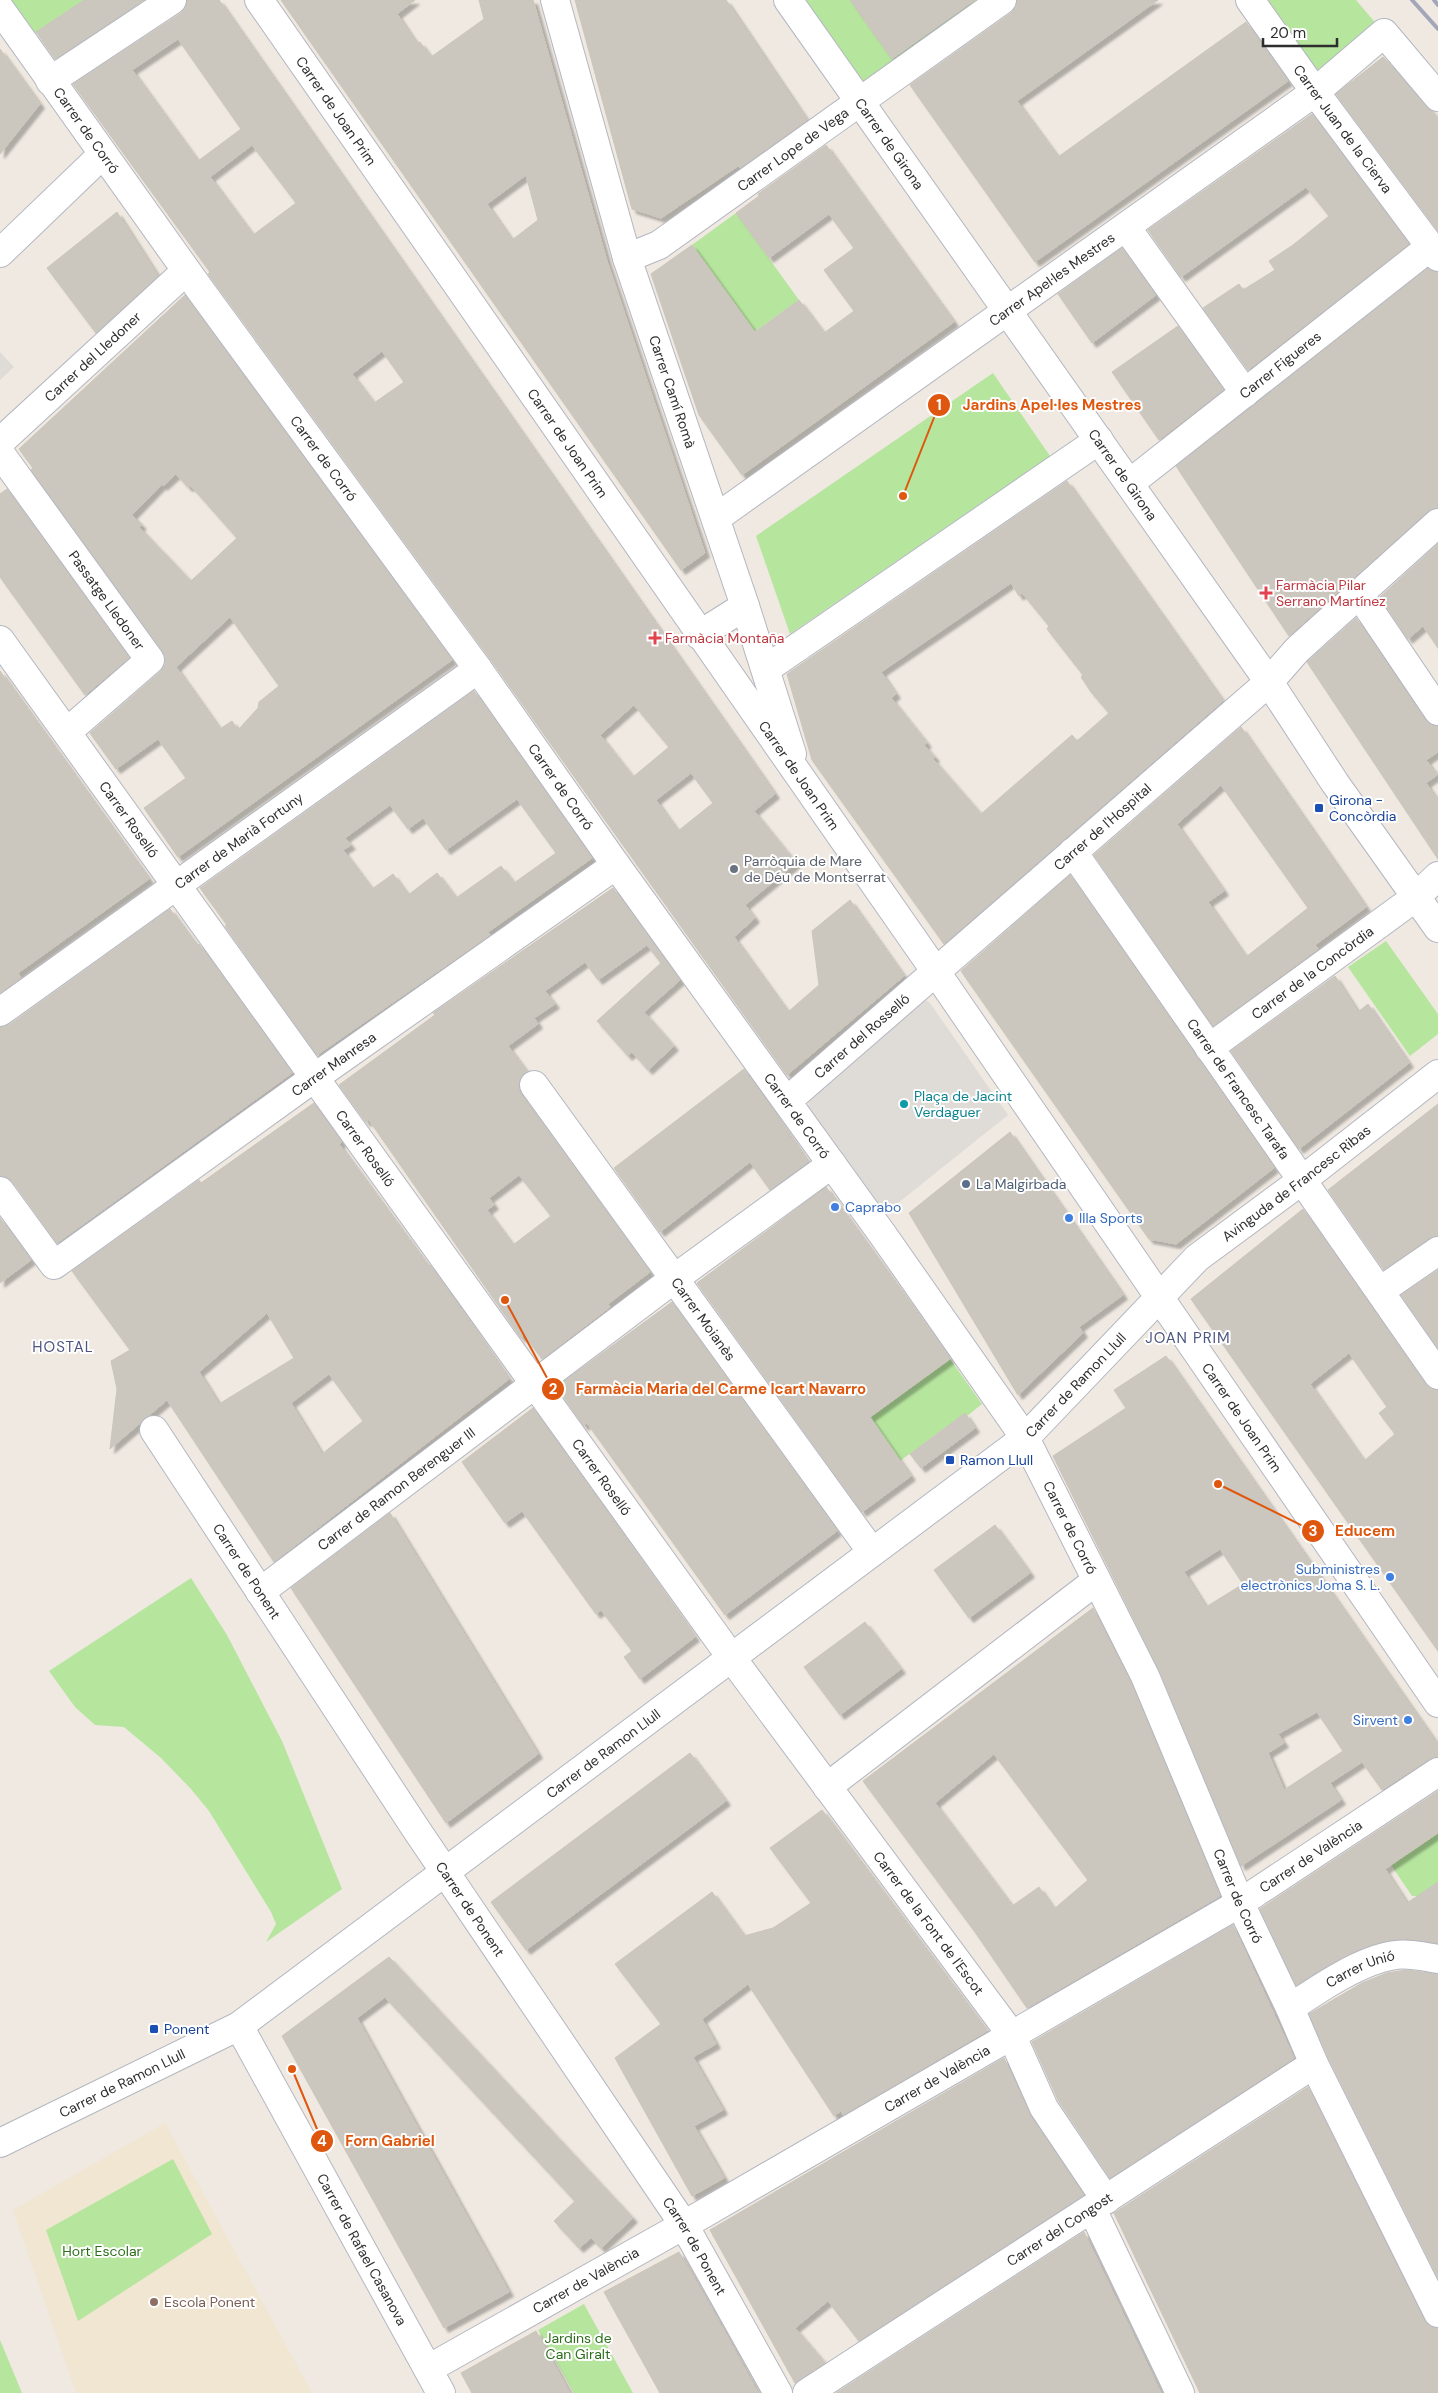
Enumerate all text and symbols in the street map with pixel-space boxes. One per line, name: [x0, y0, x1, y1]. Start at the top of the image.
scale bar: [1263, 15, 1337, 47]
text: 20 m: [1270, 23, 1306, 43]
street label: Carrer de Joan Prim: [292, 53, 380, 169]
street label: Carrer Juan de la Cierva: [1290, 61, 1396, 197]
street label: Carrer de Corró: [50, 84, 123, 177]
street label: Carrer de Girona: [851, 94, 928, 193]
street label: Carrer Lope de Vega: [734, 103, 852, 195]
street label: Carrer Apel·les Mestres: [985, 228, 1118, 330]
street label: Carrer del Lledoner: [41, 308, 145, 406]
street label: Carrer Figueres: [1236, 327, 1325, 403]
street label: Carrer Camí Romà: [645, 333, 700, 450]
street label: Carrer de Joan Prim: [523, 385, 612, 501]
callout: Jardins Apel·les Mestres: [927, 390, 1151, 420]
text: 1: [936, 395, 942, 415]
text: Jardins Apel·les Mestres: [962, 395, 1142, 415]
street label: Carrer de Corró: [286, 412, 361, 505]
street label: Carrer de Girona: [1084, 425, 1161, 524]
street label: Passatge Lledoner: [65, 547, 149, 654]
place label: Farmàcia Pilar Serrano Martínez: [1276, 576, 1386, 610]
marker: Farmàcia Pilar Serrano Martínez: [1260, 587, 1272, 599]
place label: Farmàcia Montaña: [665, 629, 784, 647]
marker: Farmàcia Montaña: [649, 632, 661, 644]
street label: Carrer de Joan Prim: [755, 717, 843, 834]
street label: Carrer de Corró: [524, 740, 598, 834]
street label: Carrer Roselló: [95, 777, 163, 861]
street label: Carrer de l'Hospital: [1050, 779, 1155, 874]
street label: Carrer de Marià Fortuny: [171, 788, 307, 893]
place label: Girona - Concòrdia: [1329, 791, 1396, 825]
marker: Girona - Concòrdia: [1313, 802, 1325, 814]
place label: Parròquia de Mare de Déu de Montserrat: [744, 852, 886, 886]
marker: Parròquia de Mare de Déu de Montserrat: [728, 863, 740, 875]
street label: Carrer de la Concòrdia: [1248, 922, 1377, 1023]
street label: Carrer del Rosselló: [810, 990, 913, 1083]
street label: Carrer de Francesc Tarafa: [1183, 1015, 1294, 1163]
street label: Carrer Manresa: [288, 1028, 380, 1100]
street label: Carrer de Corró: [760, 1069, 834, 1162]
place label: Plaça de Jacint Verdaguer: [914, 1087, 1012, 1121]
marker: Plaça de Jacint Verdaguer: [898, 1098, 910, 1110]
street label: Carrer Roselló: [332, 1106, 399, 1190]
street label: Avinguda de Francesc Ribas: [1218, 1121, 1374, 1245]
place label: La Malgirbada: [976, 1175, 1066, 1193]
marker: La Malgirbada: [960, 1178, 972, 1190]
place label: Caprabo: [845, 1198, 901, 1216]
marker: Caprabo: [829, 1201, 841, 1213]
place label: Illa Sports: [1079, 1209, 1143, 1227]
marker: Illa Sports: [1063, 1212, 1075, 1224]
street label: Carrer Moianès: [667, 1274, 740, 1364]
district label: JOAN PRIM: [1145, 1328, 1231, 1348]
street label: Carrer de Ramon Llull: [1021, 1329, 1130, 1441]
district label: HOSTAL: [32, 1337, 94, 1357]
street label: Carrer de Joan Prim: [1198, 1359, 1286, 1476]
callout: Farmàcia Maria del Carme Icart Navarro: [540, 1374, 876, 1404]
text: 2: [549, 1379, 558, 1399]
text: Farmàcia Maria del Carme Icart Navarro: [576, 1379, 866, 1399]
street label: Carrer de Ramon Berenguer III: [314, 1423, 479, 1554]
street label: Carrer Roselló: [568, 1435, 635, 1519]
place label: Ramon Llull: [960, 1451, 1033, 1469]
marker: Ramon Llull: [944, 1454, 956, 1466]
street label: Carrer de Corró: [1039, 1478, 1101, 1577]
callout: Educem: [1300, 1516, 1405, 1546]
street label: Carrer de Ponent: [209, 1520, 285, 1622]
text: 3: [1308, 1521, 1318, 1541]
text: Educem: [1335, 1521, 1395, 1541]
place label: Subministres electrònics Joma S. L.: [1240, 1560, 1380, 1594]
marker: Subministres electrònics Joma S. L.: [1384, 1571, 1396, 1583]
street label: Carrer de Ramon Llull: [543, 1705, 664, 1802]
place label: Sirvent: [1353, 1711, 1398, 1729]
marker: Sirvent: [1402, 1714, 1414, 1726]
street label: Carrer de València: [1256, 1816, 1365, 1897]
street label: Carrer de Corró: [1209, 1846, 1267, 1946]
street label: Carrer de la Font de l'Escot: [869, 1848, 988, 1999]
street label: Carrer de Ponent: [432, 1858, 509, 1960]
street label: Carrer Unió: [1322, 1946, 1396, 1992]
place label: Ponent: [164, 2020, 210, 2038]
marker: Ponent: [148, 2023, 160, 2035]
street label: Carrer de València: [881, 2041, 993, 2116]
street label: Carrer de Ramon Llull: [56, 2045, 188, 2122]
callout: Forn Gabriel: [310, 2126, 445, 2156]
text: 4: [317, 2131, 327, 2151]
text: Forn Gabriel: [345, 2131, 435, 2151]
street label: Carrer de Rafael Casanova: [313, 2170, 411, 2329]
street label: Carrer del Congost: [1003, 2188, 1116, 2270]
street label: Carrer de Ponent: [659, 2194, 730, 2298]
park label: Hort Escolar: [62, 2242, 142, 2260]
street label: Carrer de València: [529, 2243, 642, 2317]
place label: Escola Ponent: [164, 2293, 255, 2311]
marker: Escola Ponent: [148, 2296, 160, 2308]
park label: Jardins de Can Giralt: [544, 2329, 612, 2363]

